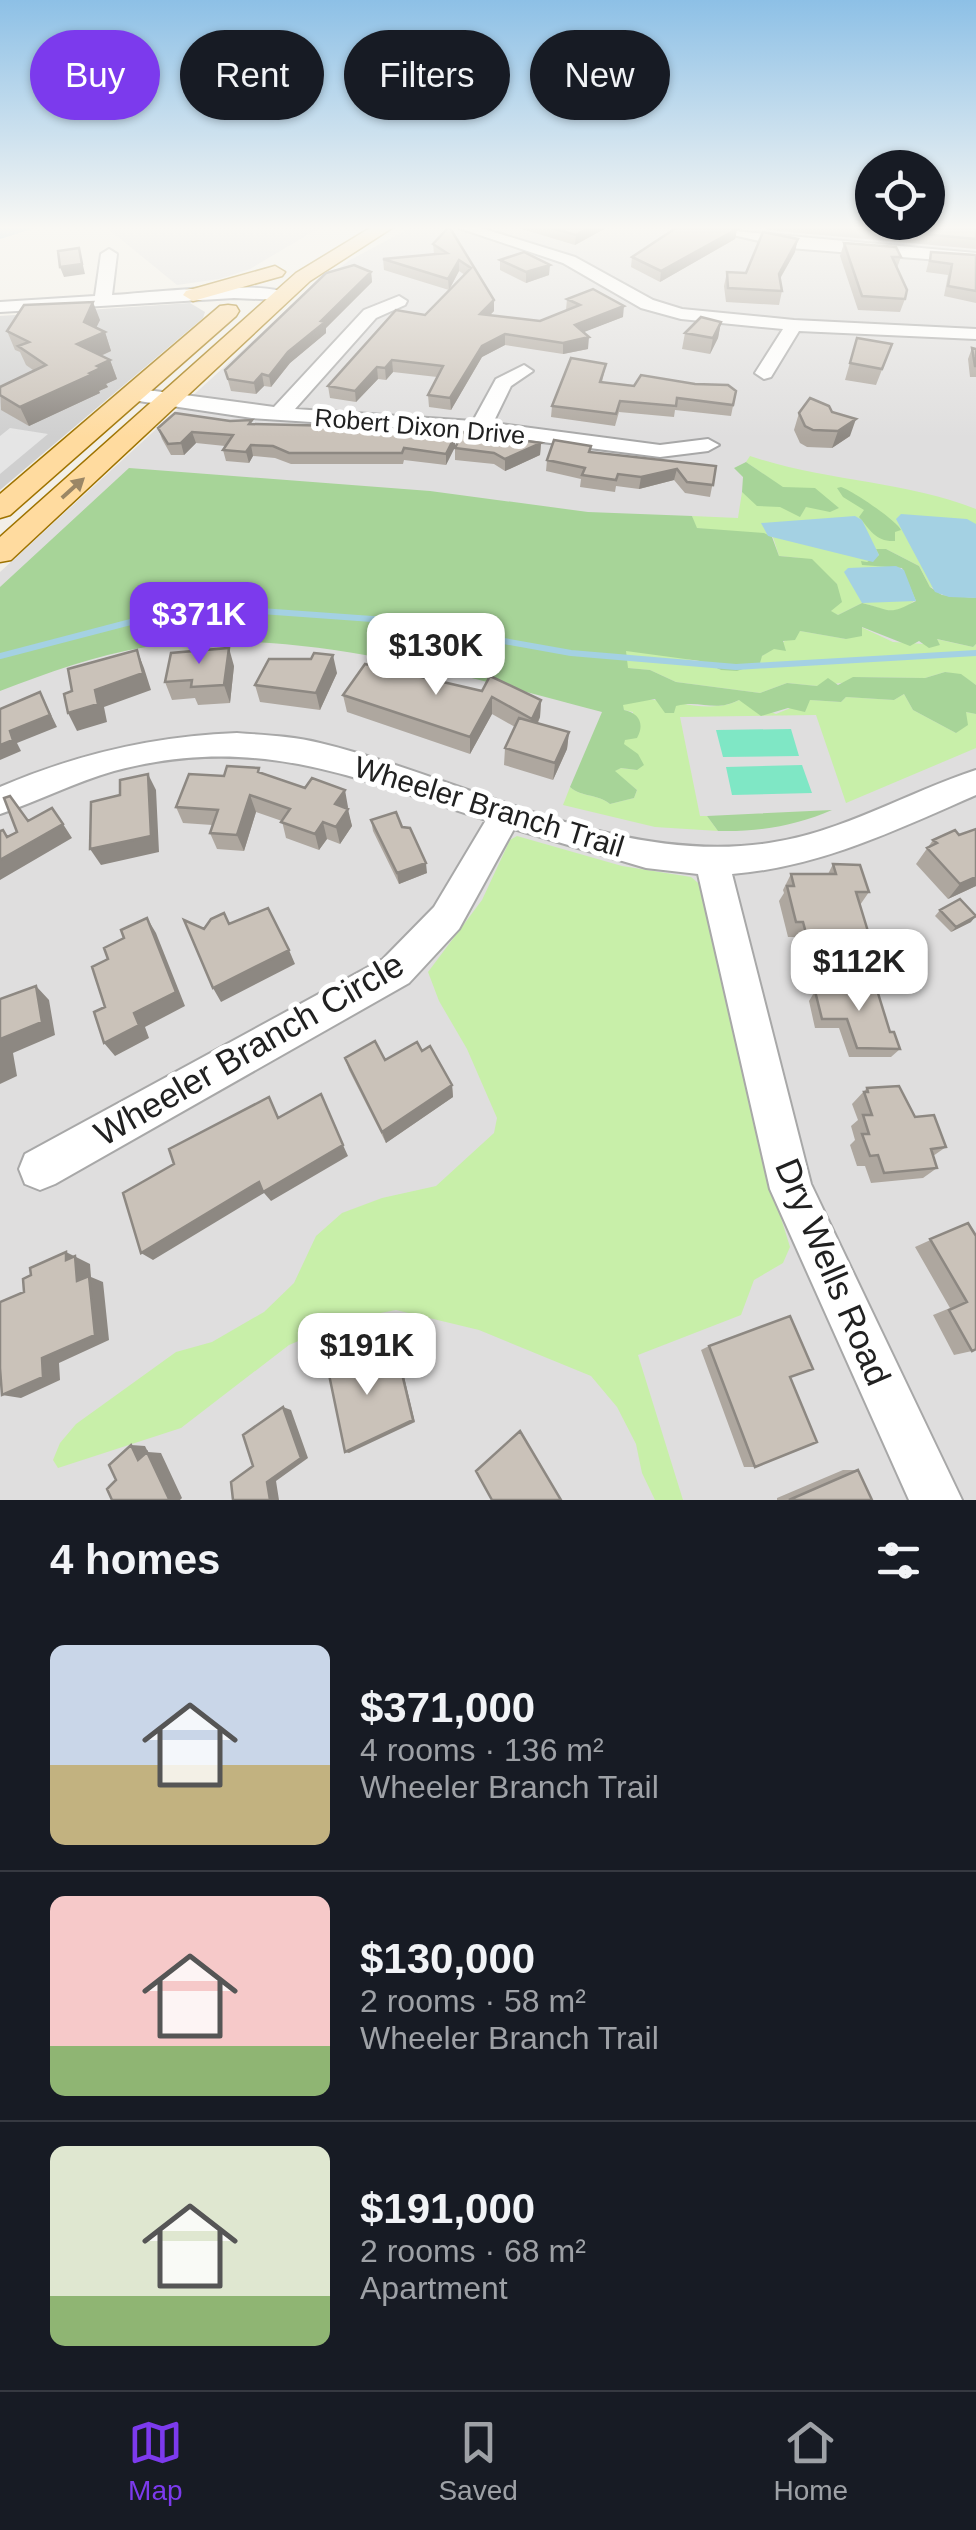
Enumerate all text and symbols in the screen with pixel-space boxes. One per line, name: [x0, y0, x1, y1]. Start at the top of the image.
chip: Buy: [30, 30, 160, 120]
chip: Rent: [180, 30, 324, 120]
chip: Filters: [344, 30, 510, 120]
chip: New: [530, 30, 670, 120]
map controls: [855, 150, 945, 240]
button: locate: [855, 150, 945, 240]
street label: Robert Dixon Drive: [314, 403, 526, 449]
one-way arrow: [60, 476, 84, 499]
pin: $371K: [129, 582, 269, 667]
text: $371K: [152, 596, 246, 632]
pin: $130K: [366, 613, 506, 698]
text: $130K: [389, 627, 483, 663]
street label: Wheeler Branch Trail: [350, 750, 628, 863]
pin: $112K: [789, 929, 929, 1014]
text: $112K: [813, 943, 905, 979]
street label: Wheeler Branch Circle: [87, 944, 410, 1153]
street label: Dry Wells Road: [768, 1153, 899, 1391]
pin: $191K: [297, 1313, 437, 1398]
text: $191K: [320, 1327, 414, 1363]
icon: filters: [871, 1533, 926, 1588]
text: 4 homes: [50, 1536, 220, 1583]
text: $371,000: [360, 1684, 535, 1731]
icon: home: [130, 1685, 250, 1805]
text: 4 rooms · 136 m²: [360, 1732, 604, 1768]
text: Wheeler Branch Trail: [360, 1769, 659, 1805]
text: $130,000: [360, 1935, 535, 1982]
icon: home: [130, 1936, 250, 2056]
text: 2 rooms · 58 m²: [360, 1983, 586, 2019]
text: Wheeler Branch Trail: [360, 2020, 659, 2056]
text: $191,000: [360, 2185, 535, 2232]
icon: home: [130, 2186, 250, 2306]
text: 2 rooms · 68 m²: [360, 2233, 586, 2269]
text: Apartment: [360, 2270, 508, 2306]
tab: Map: [128, 2415, 183, 2507]
tab: Saved: [438, 2415, 518, 2507]
tab: Home: [773, 2415, 848, 2507]

